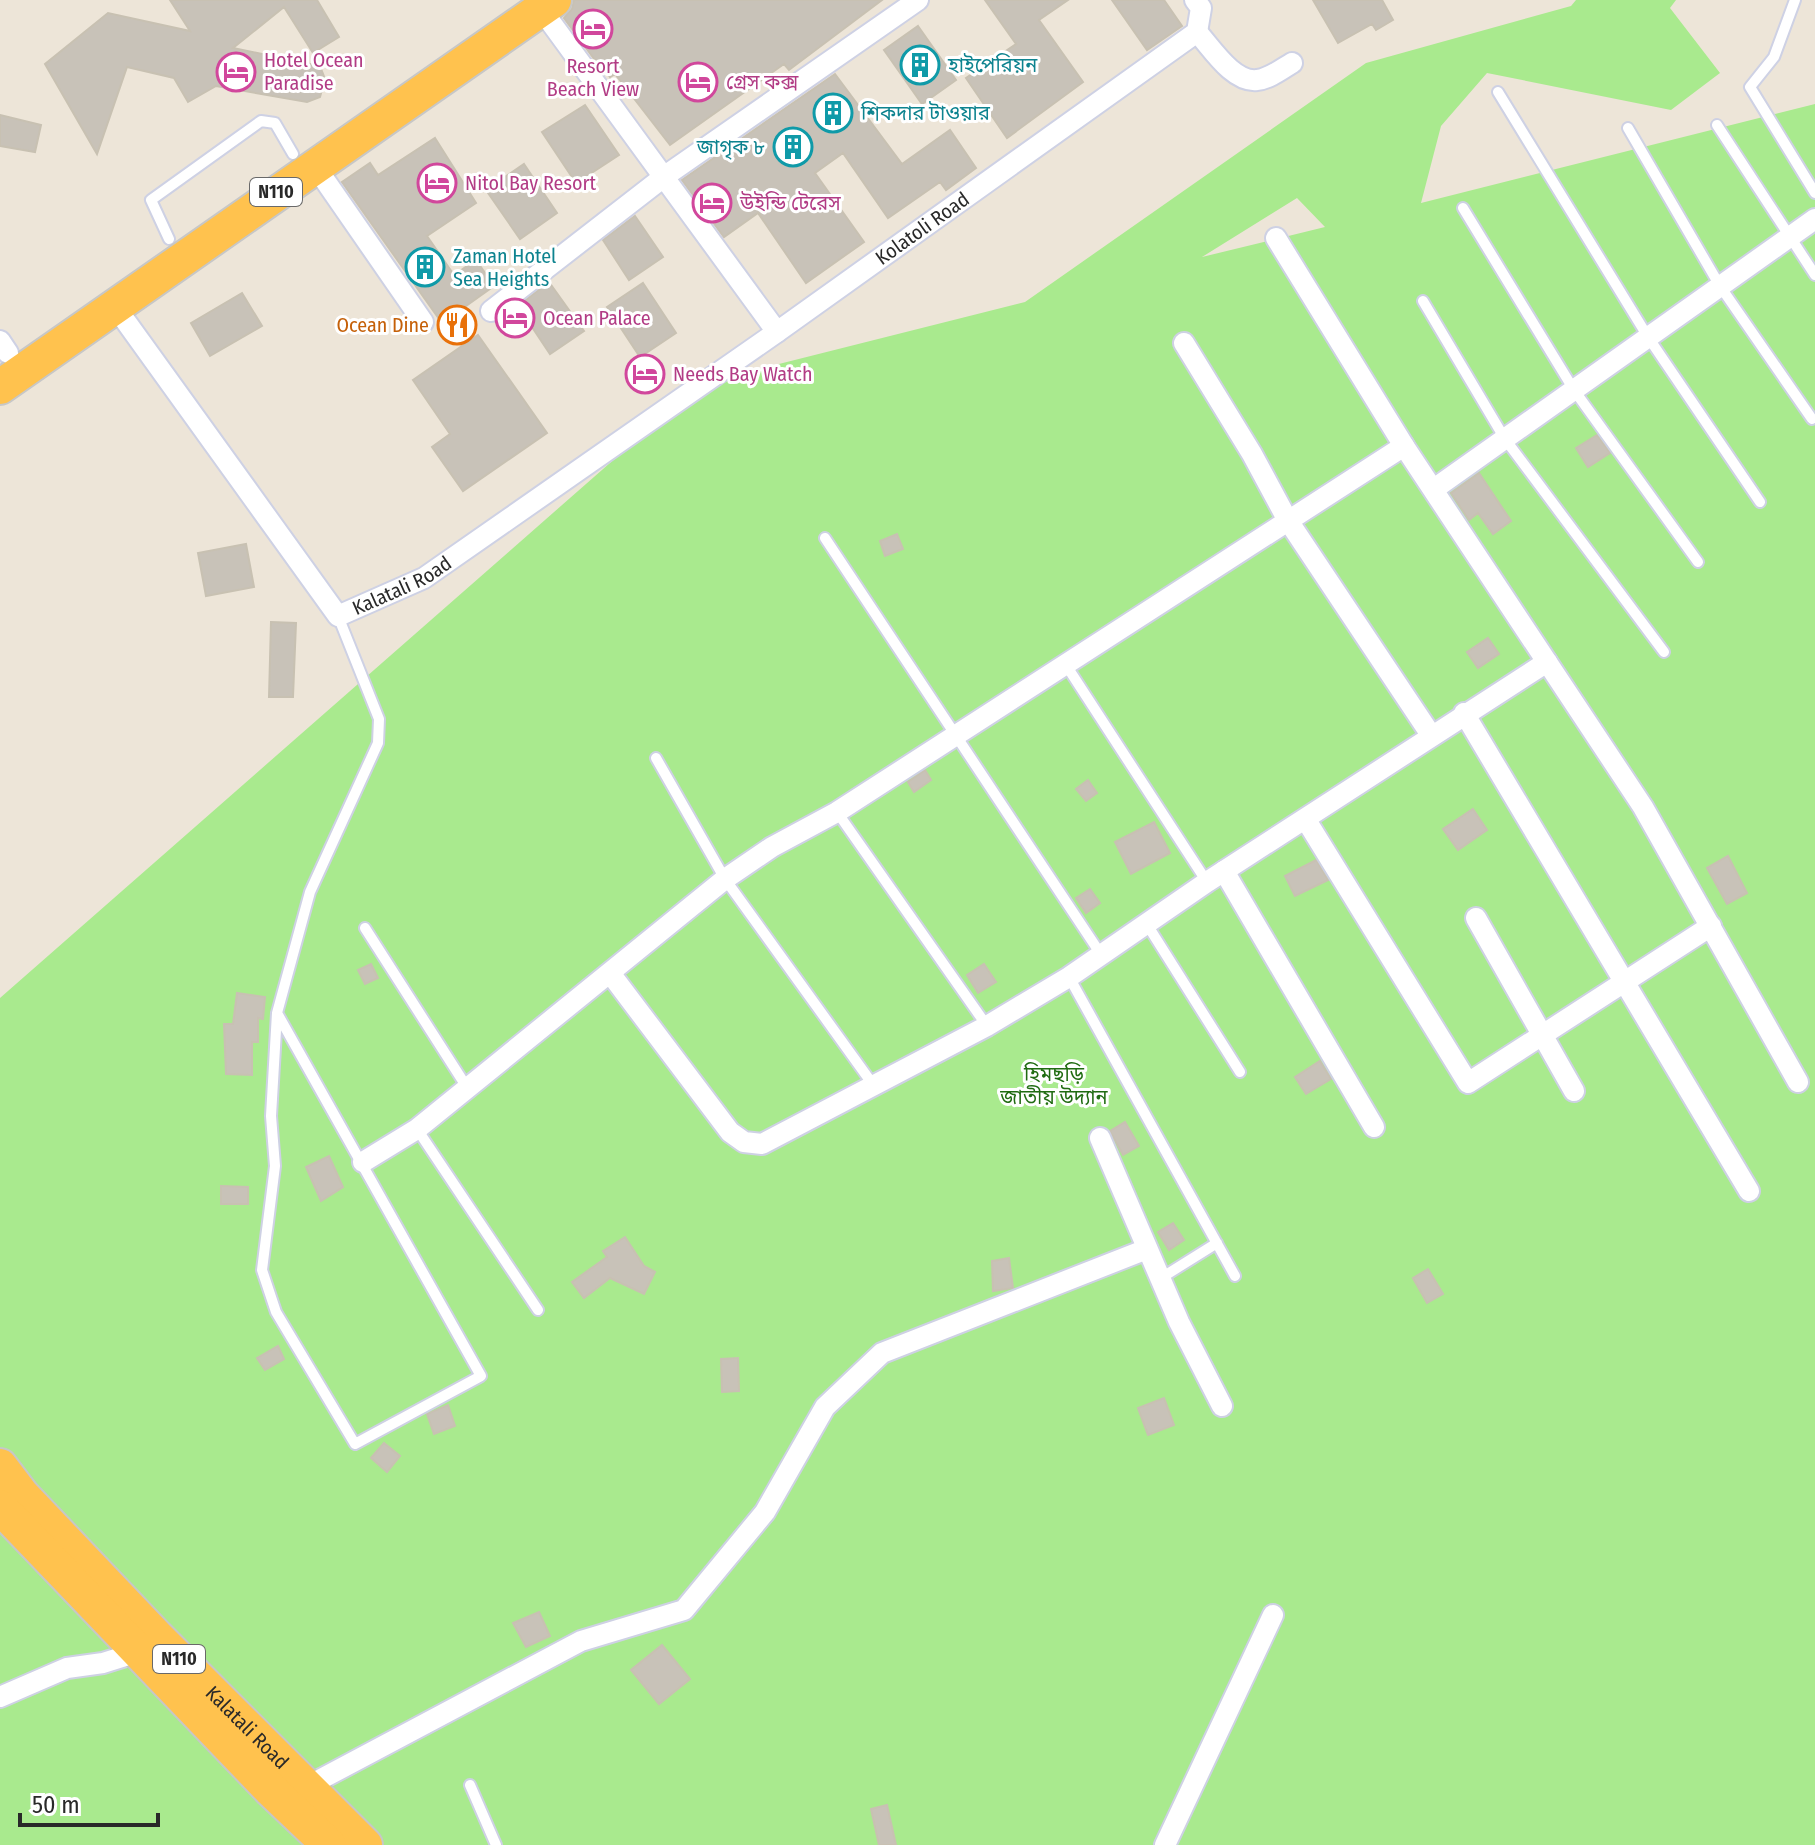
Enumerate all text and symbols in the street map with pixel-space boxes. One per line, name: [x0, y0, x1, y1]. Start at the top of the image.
hotel icon: Resort Beach View: [572, 8, 614, 50]
building icon: হাইপেরিয়ন: [899, 44, 941, 86]
place label: Hotel Ocean Paradise: [264, 48, 364, 95]
hotel icon: Hotel Ocean Paradise: [215, 51, 257, 93]
place label: হাইপেরিয়ন: [947, 53, 1038, 77]
place label: Resort Beach View: [547, 54, 639, 101]
hotel icon: গ্রেস কক্স: [677, 61, 719, 103]
place label: গ্রেস কক্স: [726, 70, 799, 94]
building icon: শিকদার টাওয়ার: [812, 92, 854, 134]
place label: শিকদার টাওয়ার: [860, 101, 991, 125]
building icon: জাগৃক ৮: [772, 126, 814, 168]
place label: জাগৃক ৮: [696, 135, 765, 160]
hotel icon: Nitol Bay Resort: [416, 162, 458, 204]
place label: Nitol Bay Resort: [465, 171, 596, 195]
road number: N110: [250, 178, 302, 206]
hotel icon: উইন্ডি টেরেস: [691, 182, 733, 224]
street label: Kolatoli Road: [871, 187, 974, 270]
place label: উইন্ডি টেরেস: [739, 191, 841, 215]
place label: Zaman Hotel Sea Heights: [453, 244, 556, 291]
building icon: Zaman Hotel Sea Heights: [404, 246, 446, 288]
hotel icon: Ocean Palace: [494, 297, 536, 339]
restaurant icon: Ocean Dine: [436, 304, 478, 346]
place label: Ocean Palace: [543, 306, 651, 330]
place label: Ocean Dine: [336, 313, 429, 337]
hotel icon: Needs Bay Watch: [624, 353, 666, 395]
place label: Needs Bay Watch: [673, 362, 812, 386]
street label: Kalatali Road: [349, 551, 456, 620]
park label: হিমছড়ি জাতীয় উদ্যান: [999, 1062, 1109, 1109]
road number: N110: [153, 1645, 205, 1673]
street label: Kalatali Road: [201, 1681, 294, 1774]
scale bar: [20, 1777, 158, 1827]
text: 50 m: [32, 1791, 80, 1819]

